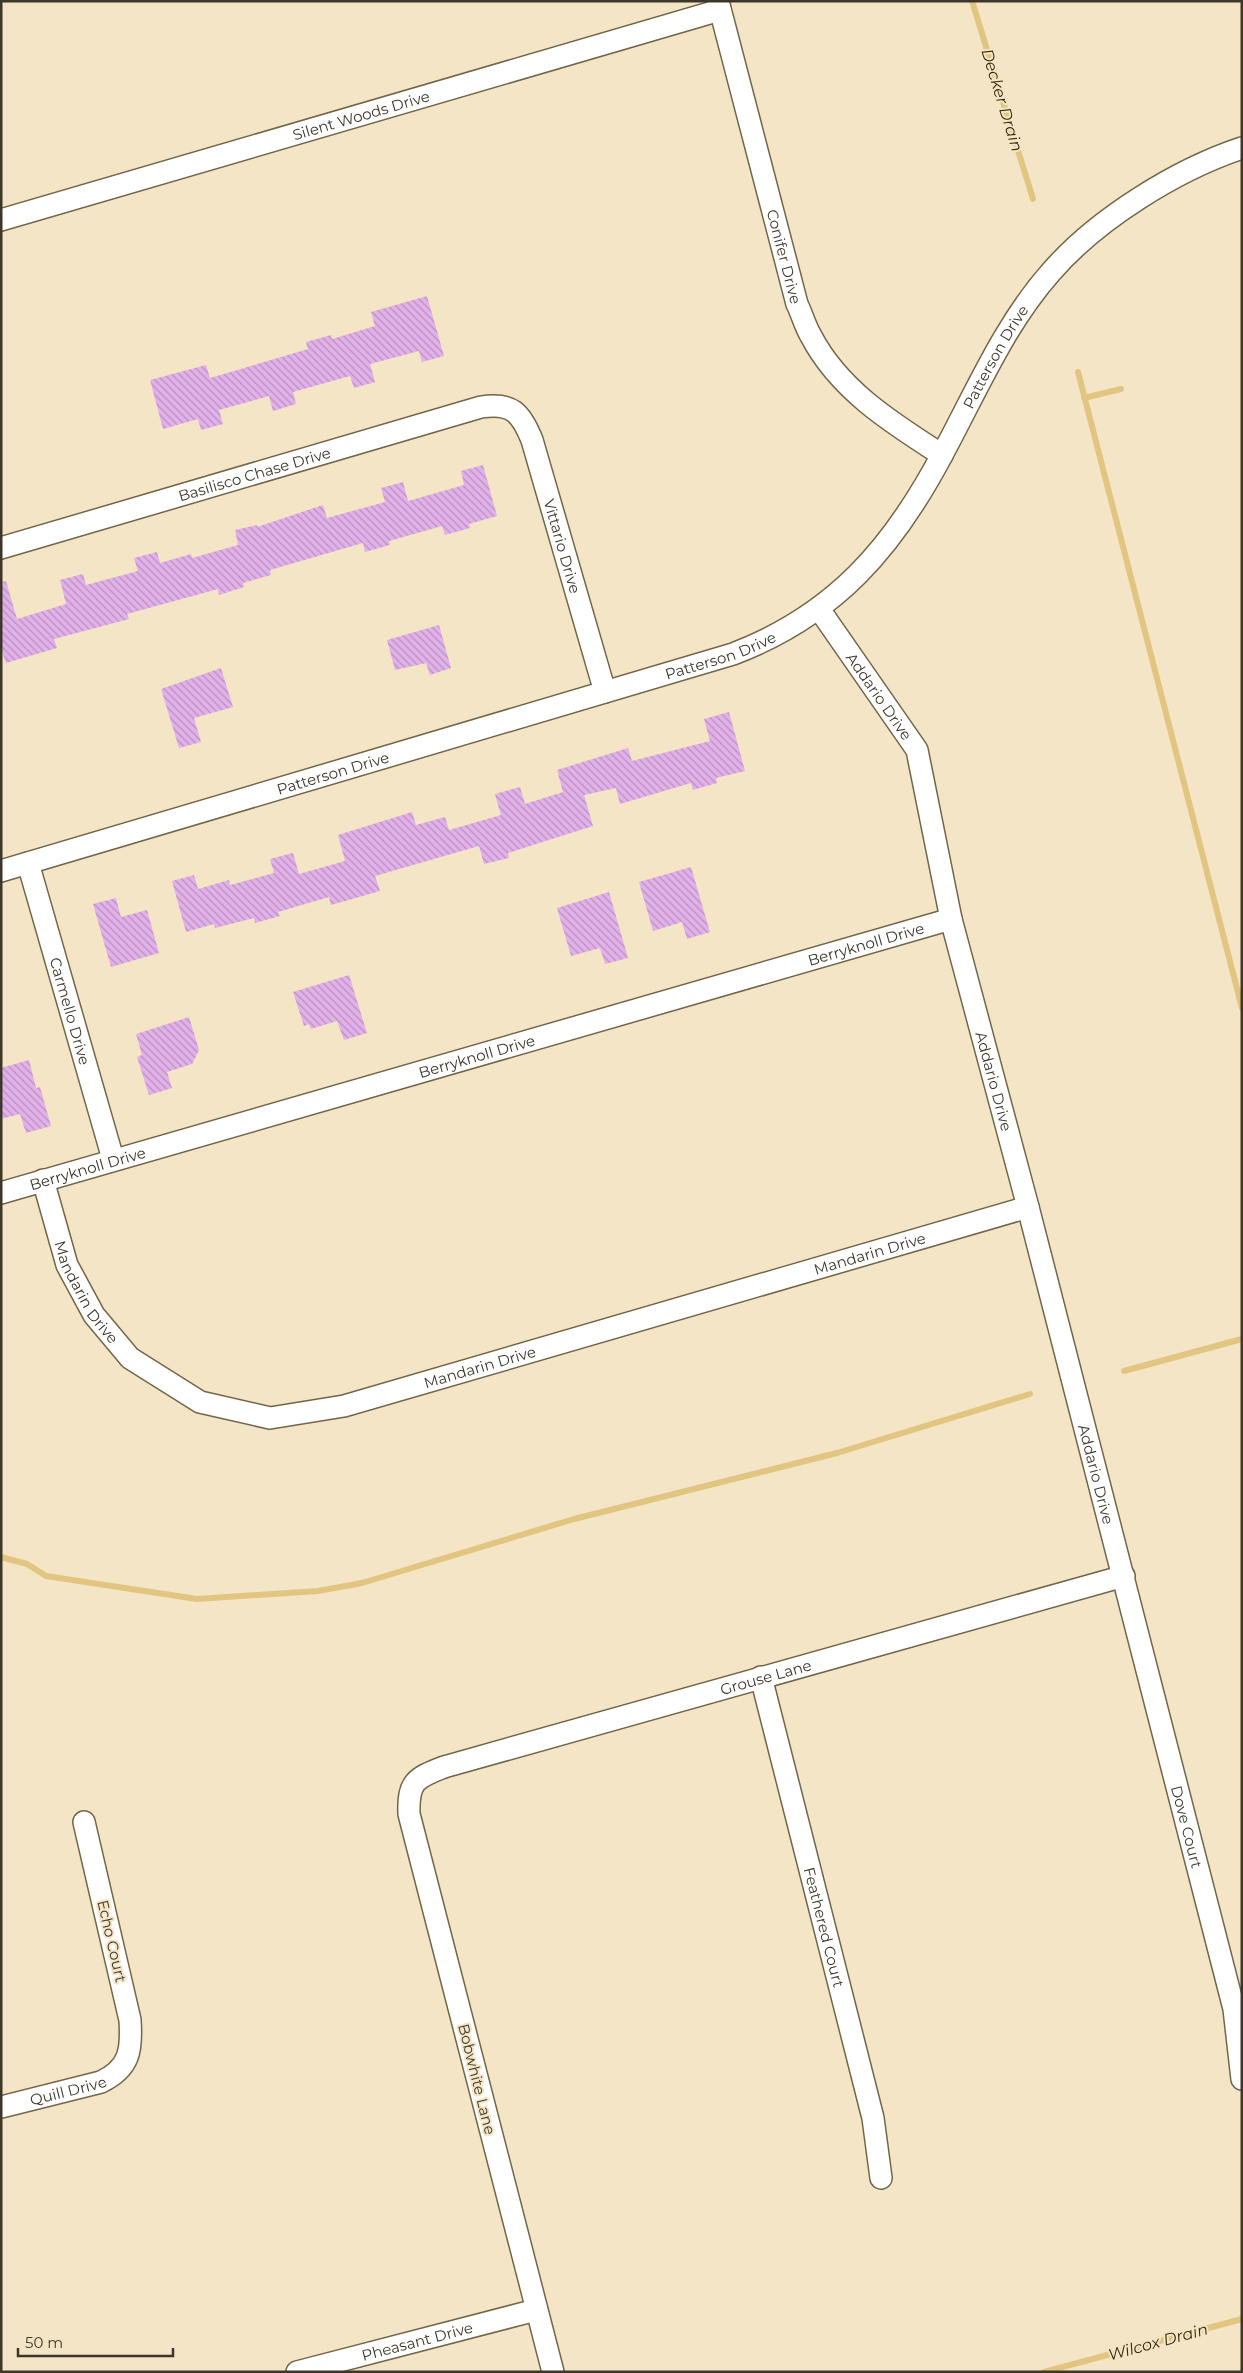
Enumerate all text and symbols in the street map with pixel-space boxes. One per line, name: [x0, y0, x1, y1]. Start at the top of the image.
water label: Decker Drain: [977, 46, 1027, 154]
street label: Silent Woods Drive: [290, 86, 432, 144]
street label: Conifer Drive: [763, 207, 806, 306]
street label: Patterson Drive: [958, 301, 1032, 412]
street label: Basilisco Chase Drive: [176, 442, 333, 505]
street label: Vittario Drive: [540, 497, 585, 595]
street label: Patterson Drive: [663, 627, 779, 683]
street label: Addario Drive: [842, 649, 917, 744]
street label: Patterson Drive: [274, 747, 391, 798]
street label: Berryknoll Drive: [805, 918, 926, 969]
street label: Carmello Drive: [46, 955, 95, 1067]
street label: Addario Drive: [972, 1029, 1017, 1133]
street label: Berryknoll Drive: [416, 1030, 537, 1082]
street label: Berryknoll Drive: [27, 1142, 148, 1194]
street label: Mandarin Drive: [811, 1228, 928, 1278]
street label: Mandarin Drive: [51, 1238, 123, 1347]
street label: Mandarin Drive: [421, 1341, 538, 1392]
street label: Addario Drive: [1075, 1422, 1119, 1526]
street label: Grouse Lane: [718, 1655, 813, 1699]
street label: Dove Court: [1167, 1783, 1207, 1870]
street label: Feathered Court: [800, 1865, 849, 1989]
street label: Echo Court: [93, 1898, 131, 1984]
street label: Bobwhite Lane: [454, 2022, 500, 2136]
street label: Quill Drive: [28, 2071, 110, 2109]
street label: Pheasant Drive: [359, 2317, 475, 2364]
water label: Wilcox Drain: [1106, 2320, 1210, 2364]
scale bar: [18, 2326, 172, 2358]
text: 50 m: [25, 2333, 63, 2352]

